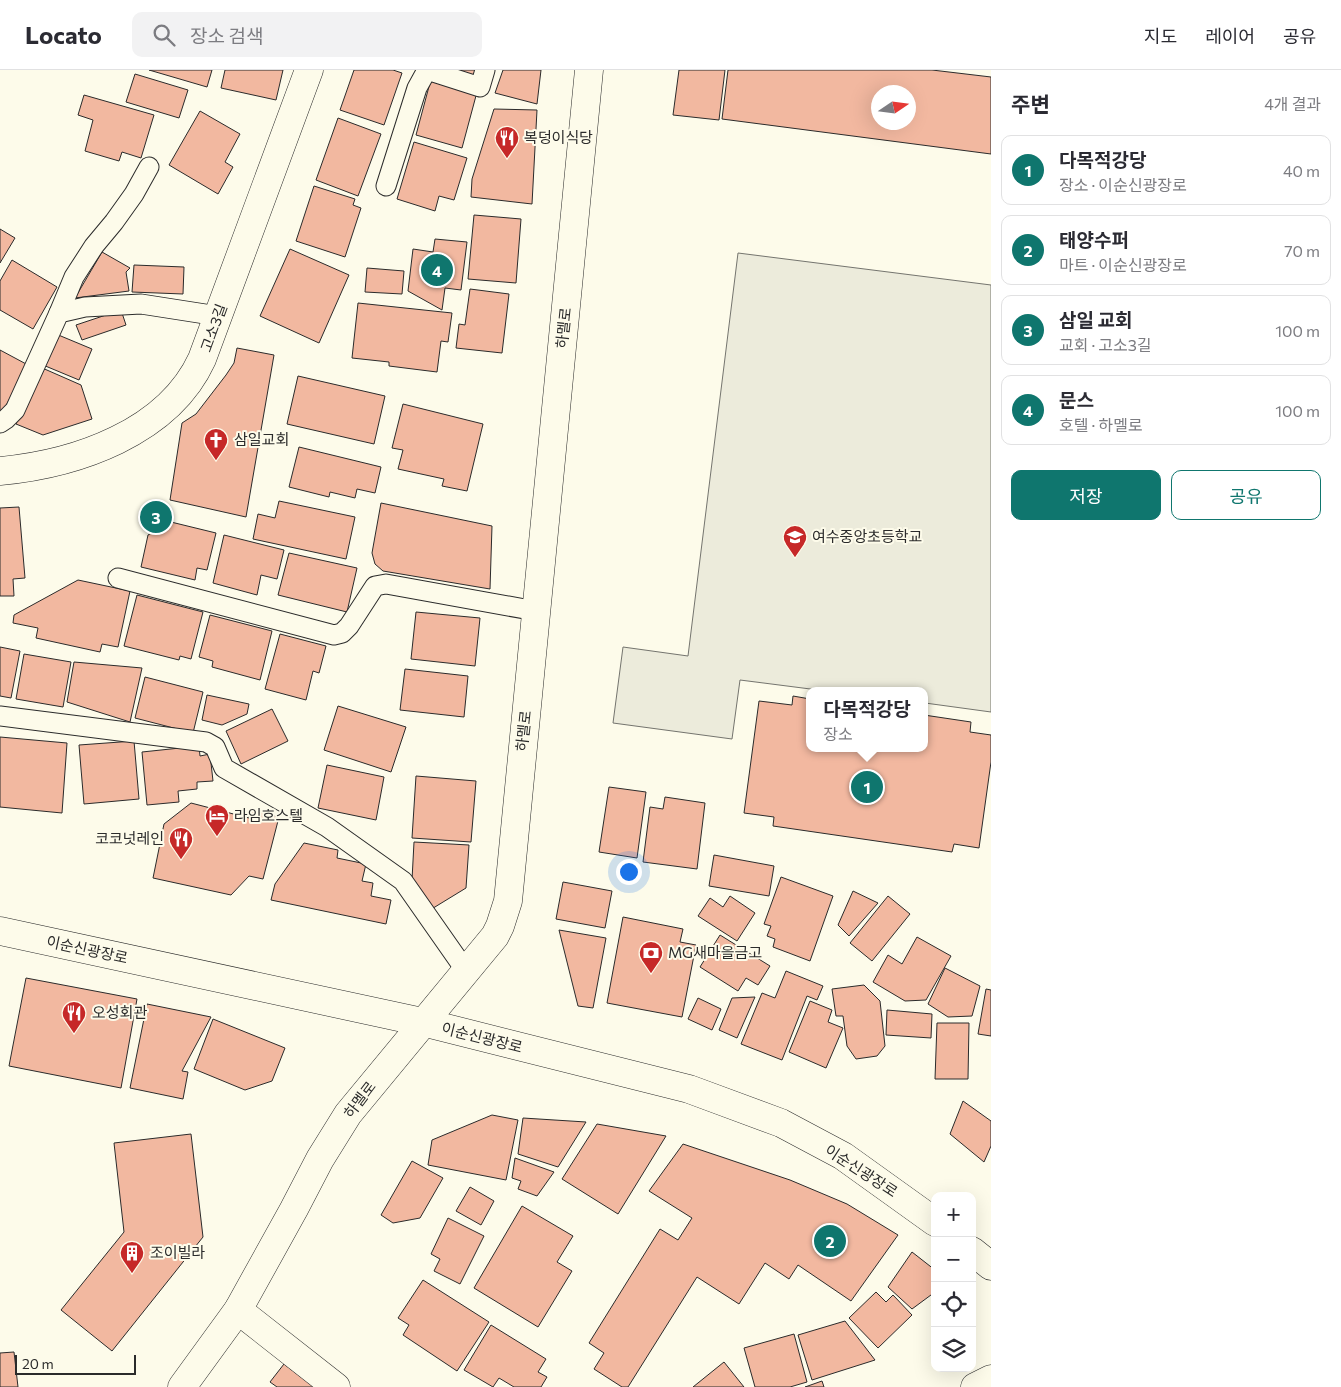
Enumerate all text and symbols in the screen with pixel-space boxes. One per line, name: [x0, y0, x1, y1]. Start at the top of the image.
search box: [132, 12, 482, 57]
text: Locato: [25, 20, 102, 49]
icon: search: [150, 21, 178, 49]
text: 장소 검색: [190, 24, 264, 47]
text: 지도: [1144, 25, 1177, 47]
text: 레이어: [1205, 25, 1255, 47]
text: 공유: [1283, 25, 1316, 47]
north arrow: [871, 85, 916, 130]
text: 주변: [1011, 91, 1050, 116]
text: 4개 결과: [1264, 94, 1321, 113]
restaurant icon: 복덩이식당: [494, 125, 520, 159]
place label: 복덩이식당: [524, 128, 593, 146]
text: 다목적강당: [1059, 148, 1146, 171]
text: 1: [1024, 161, 1032, 180]
text: 40 m: [1283, 161, 1320, 180]
text: 장소 · 이순신광장로: [1059, 175, 1187, 194]
text: 태양수퍼: [1059, 228, 1129, 251]
text: 2: [1023, 241, 1033, 260]
text: 70 m: [1284, 241, 1320, 260]
pin: 4: [421, 251, 453, 289]
text: 마트 · 이순신광장로: [1059, 255, 1187, 274]
street label: 고소3길: [196, 301, 230, 354]
street label: 하멜로: [552, 306, 574, 349]
text: 삼일 교회: [1059, 308, 1133, 331]
text: 3: [1023, 321, 1033, 340]
text: 100 m: [1275, 321, 1320, 340]
text: 교회 · 고소3길: [1059, 335, 1152, 354]
text: 문스: [1059, 388, 1094, 411]
text: 4: [1023, 401, 1033, 420]
text: 100 m: [1275, 401, 1320, 420]
text: 호텔 · 하멜로: [1059, 415, 1143, 434]
church icon: 삼일교회: [203, 427, 229, 461]
place label: 삼일교회: [234, 430, 289, 448]
button: 저장: [1011, 470, 1161, 520]
button: 공유: [1171, 470, 1321, 520]
pin: 3: [140, 498, 172, 536]
school or university icon: 여수중앙초등학교: [782, 524, 808, 558]
place label: 여수중앙초등학교: [812, 527, 922, 545]
popup: [806, 687, 928, 752]
text: 다목적강당: [823, 697, 911, 720]
street label: 하멜로: [512, 709, 534, 752]
text: 장소: [823, 724, 853, 743]
pin: 1: [851, 768, 883, 806]
hotel icon: 라임호스텔: [204, 803, 230, 837]
place label: 라임호스텔: [234, 806, 303, 824]
restaurant icon: 코코넛레인: [168, 826, 194, 860]
place label: 코코넛레인: [95, 829, 164, 847]
your location: [616, 859, 642, 885]
street label: 이순신광장로: [45, 932, 130, 966]
bank icon: MG새마을금고: [638, 940, 664, 974]
place label: MG새마을금고: [668, 943, 762, 961]
restaurant icon: 오성회관: [61, 1000, 87, 1034]
place label: 오성회관: [92, 1003, 147, 1021]
street label: 이순신광장로: [440, 1018, 525, 1056]
street label: 하멜로: [340, 1077, 379, 1121]
street label: 이순신광장로: [822, 1140, 901, 1200]
map controls: [931, 1192, 976, 1372]
button: +: [931, 1192, 976, 1237]
pin: 2: [814, 1222, 846, 1260]
button: −: [931, 1237, 976, 1282]
building icon: 조이빌라: [119, 1240, 145, 1274]
place label: 조이빌라: [150, 1243, 205, 1261]
button: locate: [931, 1282, 976, 1327]
button: layers: [931, 1327, 976, 1372]
scale bar: [15, 1352, 136, 1375]
text: 20 m: [22, 1355, 54, 1372]

